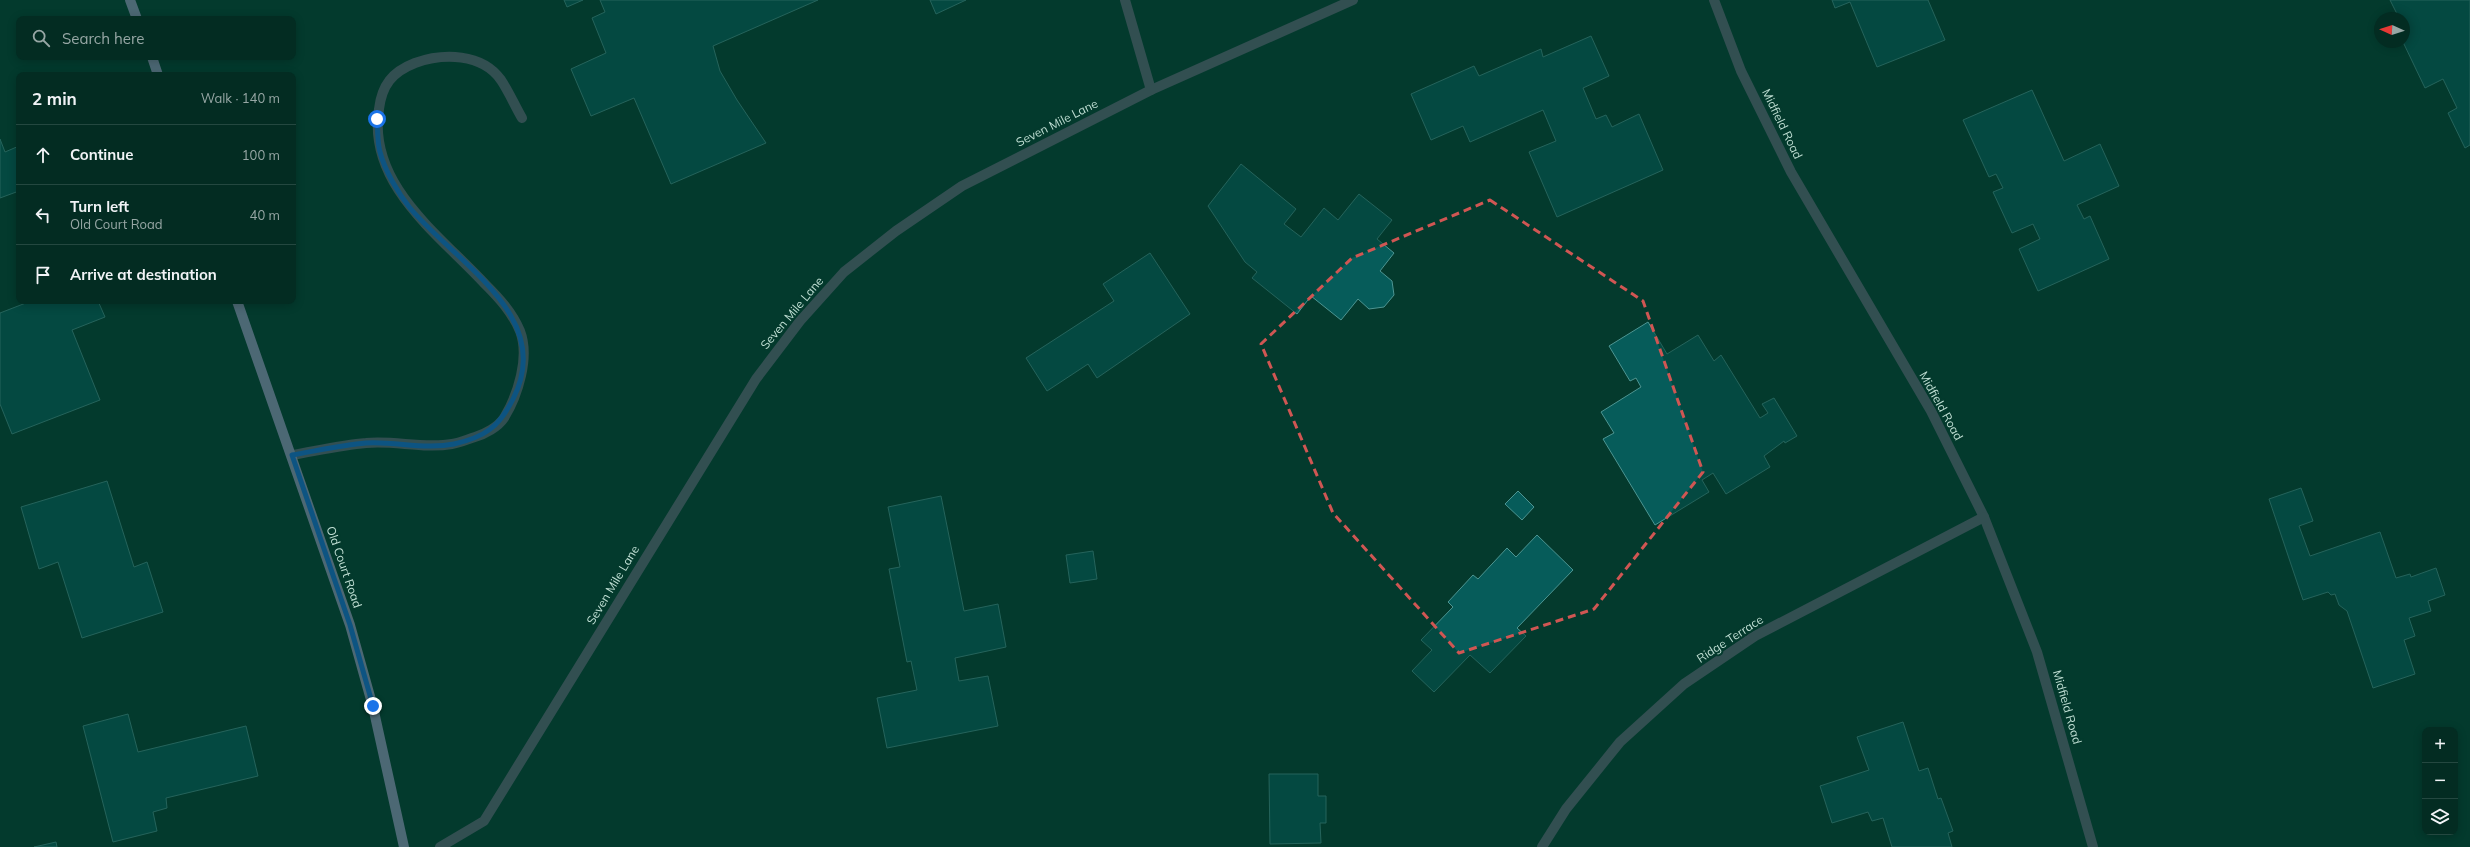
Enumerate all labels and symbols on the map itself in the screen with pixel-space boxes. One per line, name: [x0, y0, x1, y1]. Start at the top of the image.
north arrow: [2374, 12, 2410, 48]
street label: Midfield Road: [1759, 86, 1806, 161]
street label: Seven Mile Lane: [1013, 95, 1100, 150]
route start: [368, 110, 386, 128]
street label: Seven Mile Lane: [757, 273, 826, 352]
street label: Midfield Road: [1916, 369, 1967, 443]
street label: Old Court Road: [323, 524, 365, 610]
street label: Seven Mile Lane: [583, 542, 642, 627]
street label: Ridge Terrace: [1694, 612, 1766, 666]
street label: Midfield Road: [2050, 668, 2085, 746]
route end: [364, 697, 382, 715]

